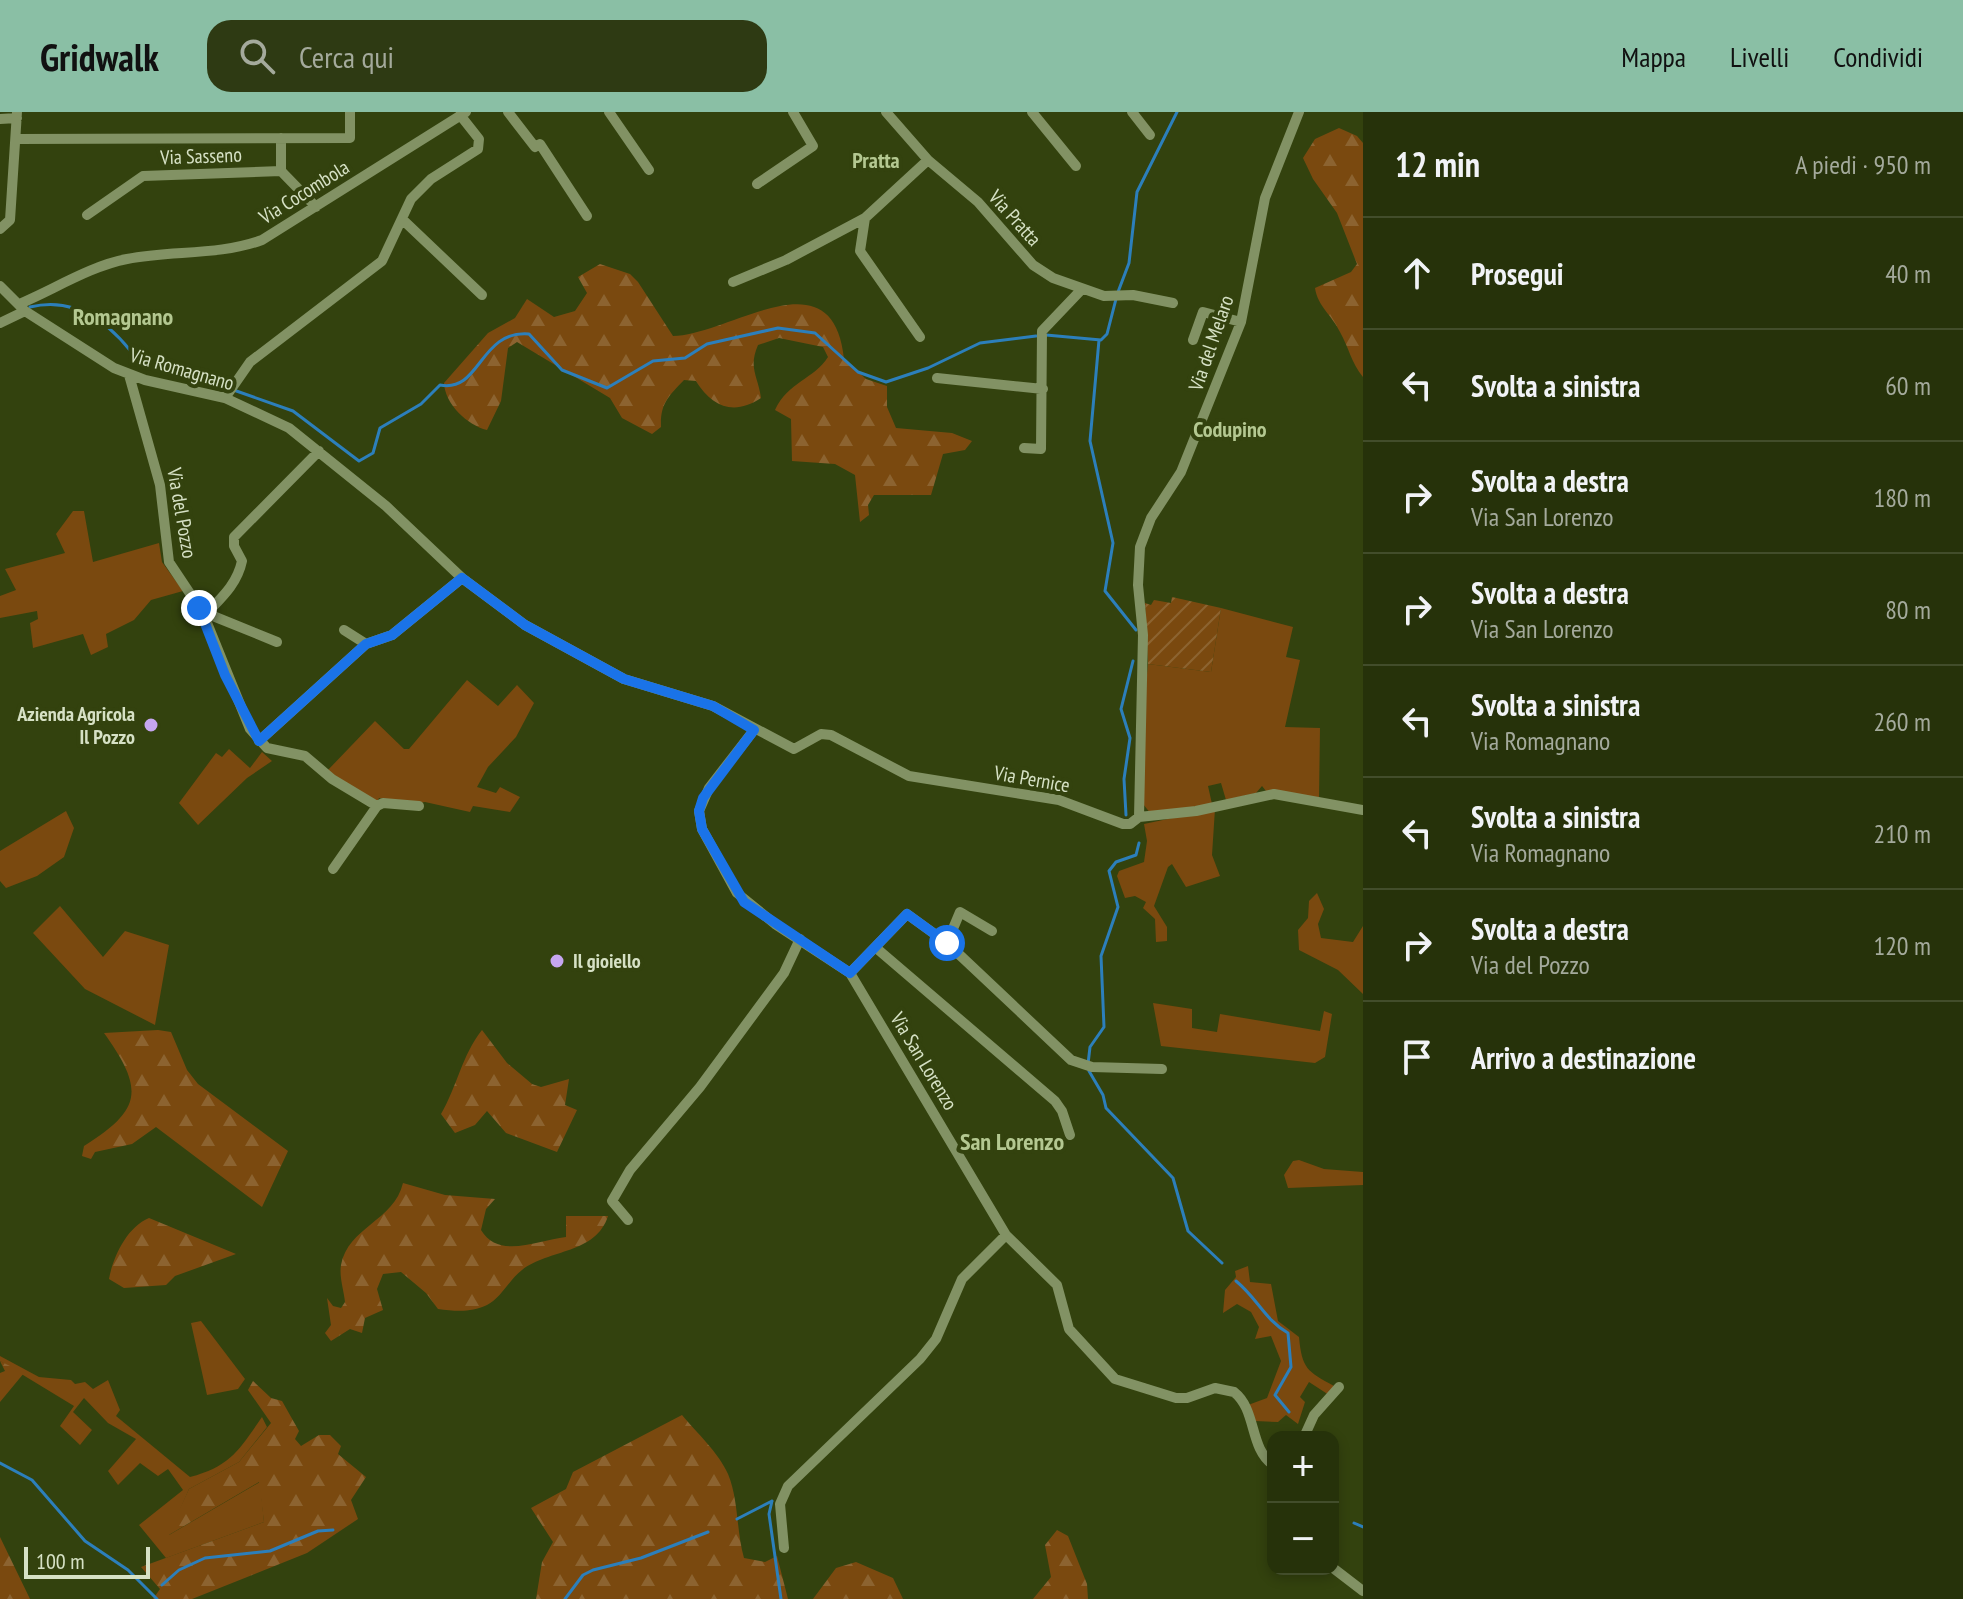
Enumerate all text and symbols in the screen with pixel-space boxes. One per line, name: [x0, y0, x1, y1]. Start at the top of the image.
search box: [207, 20, 767, 92]
text: Gridwalk: [40, 32, 159, 81]
icon: search: [235, 34, 279, 78]
text: Cerca qui: [299, 37, 394, 76]
text: Mappa: [1621, 38, 1686, 75]
text: Livelli: [1730, 38, 1789, 75]
text: Condividi: [1833, 38, 1923, 75]
street label: Via Sasseno: [159, 142, 242, 170]
text: 12 min: [1395, 142, 1480, 186]
district label: Pratta: [852, 146, 900, 174]
text: A piedi · 950 m: [1795, 148, 1931, 181]
street label: Via Cocombola: [253, 154, 354, 230]
street label: Via Pratta: [982, 184, 1047, 252]
icon: ahead: [1395, 251, 1439, 295]
text: Prosegui: [1471, 254, 1564, 293]
text: 40 m: [1885, 257, 1931, 290]
street label: Via del Melaro: [1182, 292, 1239, 395]
district label: Romagnano: [73, 301, 174, 332]
street label: Via Romagnano: [126, 341, 237, 396]
icon: left: [1395, 363, 1439, 407]
text: Svolta a sinistra: [1471, 366, 1640, 405]
text: 60 m: [1885, 369, 1931, 402]
district label: Codupino: [1193, 415, 1267, 443]
text: Svolta a destra: [1471, 461, 1629, 500]
street label: Via del Pozzo: [161, 465, 203, 560]
icon: right: [1395, 475, 1439, 519]
text: 180 m: [1873, 481, 1931, 514]
text: Via San Lorenzo: [1471, 500, 1613, 533]
text: Svolta a destra: [1471, 573, 1629, 612]
icon: right: [1395, 587, 1439, 631]
route end: [181, 590, 217, 626]
text: 80 m: [1885, 593, 1931, 626]
text: Via San Lorenzo: [1471, 612, 1613, 645]
text: Svolta a sinistra: [1471, 685, 1640, 724]
icon: left: [1395, 699, 1439, 743]
place label: Azienda Agricola Il Pozzo: [16, 701, 135, 750]
text: 260 m: [1873, 705, 1931, 738]
marker: Azienda Agricola Il Pozzo: [142, 716, 160, 734]
text: Via Romagnano: [1471, 724, 1610, 757]
street label: Via Pernice: [991, 759, 1072, 798]
text: Svolta a sinistra: [1471, 797, 1640, 836]
icon: left: [1395, 811, 1439, 855]
text: 210 m: [1873, 817, 1931, 850]
text: Via Romagnano: [1471, 836, 1610, 869]
text: Svolta a destra: [1471, 909, 1629, 948]
icon: right: [1395, 923, 1439, 967]
route start: [929, 925, 965, 961]
text: 120 m: [1873, 929, 1931, 962]
place label: Il gioiello: [573, 948, 641, 974]
text: Via del Pozzo: [1471, 948, 1590, 981]
marker: Il gioiello: [548, 952, 566, 970]
street label: Via San Lorenzo: [884, 1006, 963, 1115]
icon: arrive: [1395, 1035, 1439, 1079]
text: Arrivo a destinazione: [1471, 1038, 1696, 1077]
district label: San Lorenzo: [960, 1126, 1064, 1157]
map controls: [1267, 1431, 1339, 1575]
button: +: [1267, 1431, 1339, 1503]
button: −: [1267, 1503, 1339, 1575]
scale bar: [24, 1543, 150, 1579]
text: 100 m: [36, 1547, 85, 1575]

